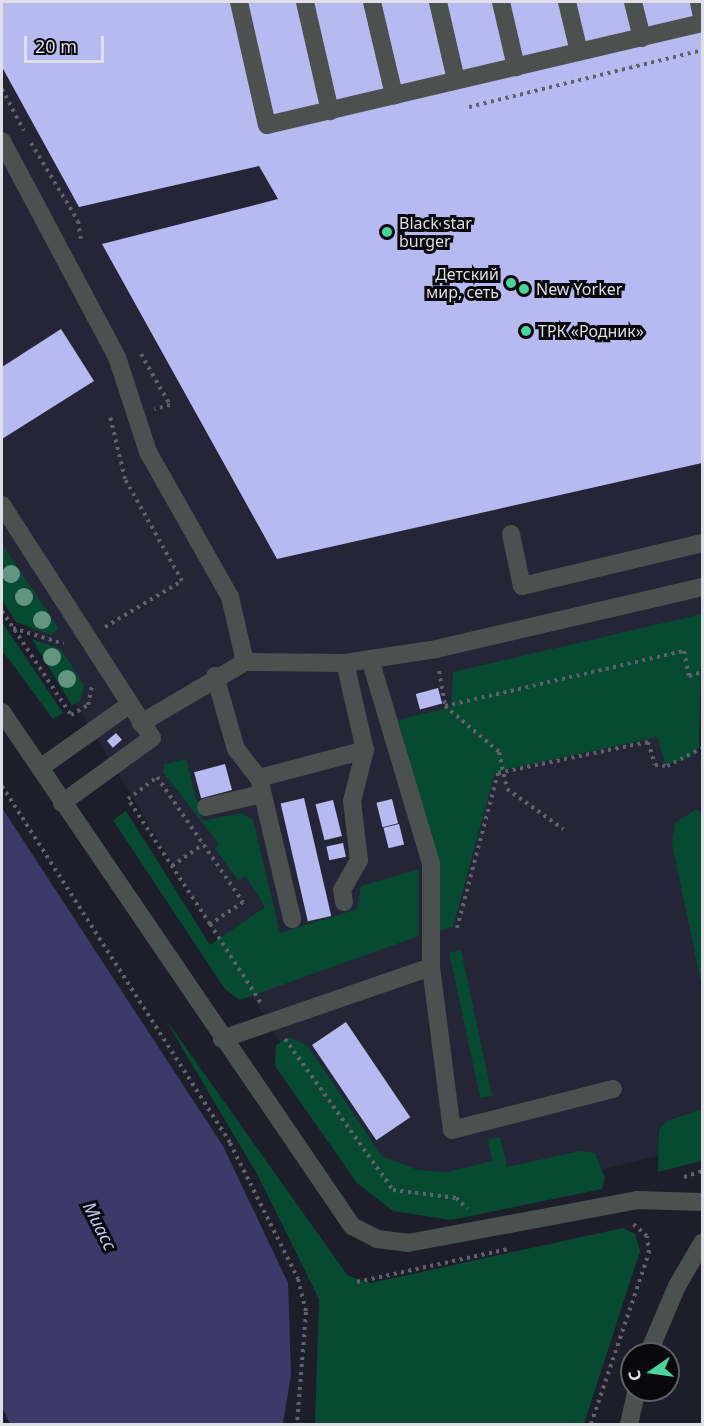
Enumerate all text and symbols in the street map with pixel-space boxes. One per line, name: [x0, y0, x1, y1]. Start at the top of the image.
scale bar: [27, 24, 106, 62]
text: 20 m: [35, 34, 77, 58]
place label: Black star burger: [399, 213, 472, 251]
marker: Black star burger: [380, 225, 394, 239]
place label: Детский мир, сеть: [426, 264, 499, 302]
marker: Детский мир, сеть: [504, 276, 518, 290]
place label: New Yorker: [536, 279, 622, 299]
marker: New Yorker: [517, 282, 531, 296]
place label: ТРК «Родник»: [538, 321, 644, 341]
marker: ТРК «Родник»: [519, 324, 533, 338]
water label: Миасс: [79, 1198, 121, 1254]
north arrow: [620, 1342, 680, 1402]
text: С: [623, 1368, 646, 1383]

